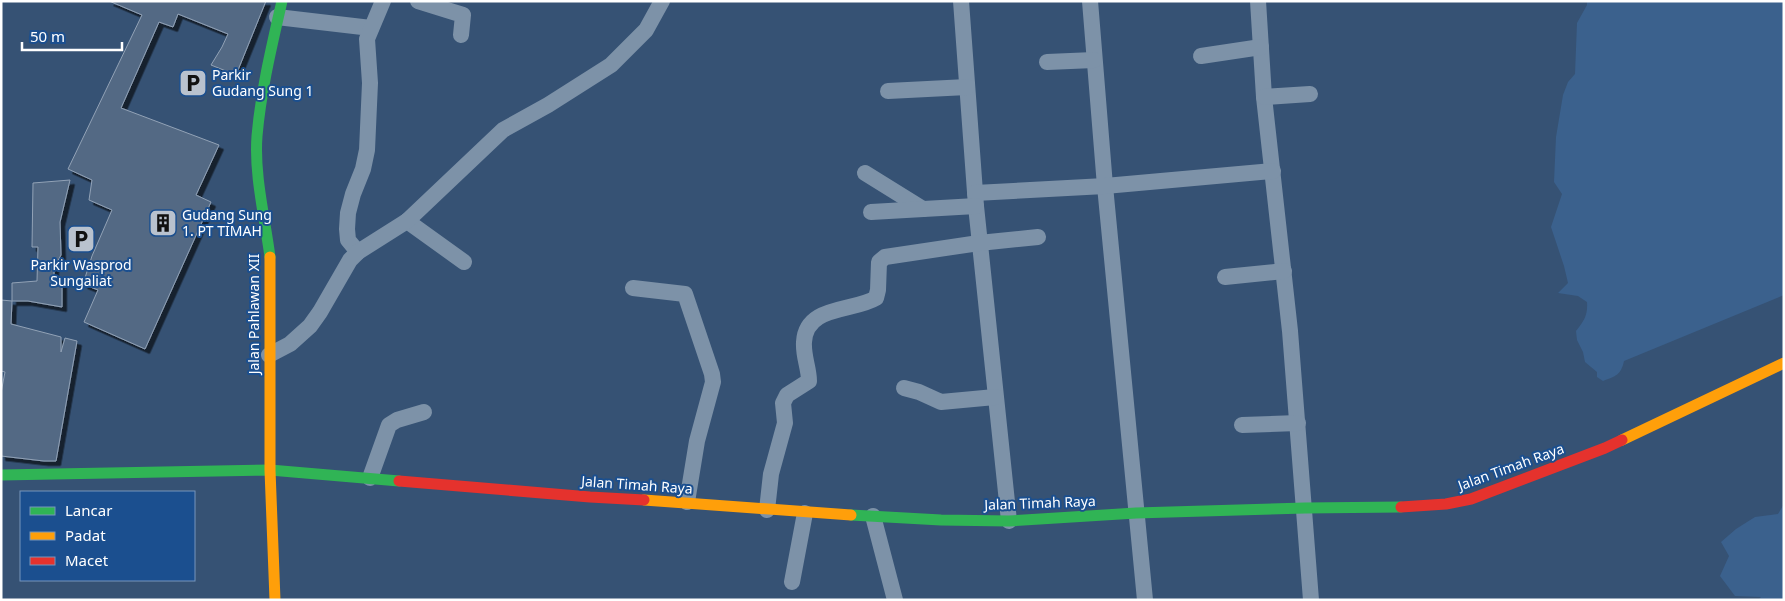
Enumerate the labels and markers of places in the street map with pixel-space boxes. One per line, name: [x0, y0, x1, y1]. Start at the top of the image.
place label: Parkir Gudang Sung 1: [212, 65, 313, 100]
parking icon: Parkir Gudang Sung 1: [178, 68, 208, 98]
place label: Gudang Sung 1. PT TIMAH: [182, 205, 272, 240]
building icon: Gudang Sung 1. PT TIMAH: [148, 208, 178, 238]
parking icon: Parkir Wasprod Sungaliat: [66, 224, 96, 254]
place label: Parkir Wasprod Sungaliat: [30, 255, 132, 290]

